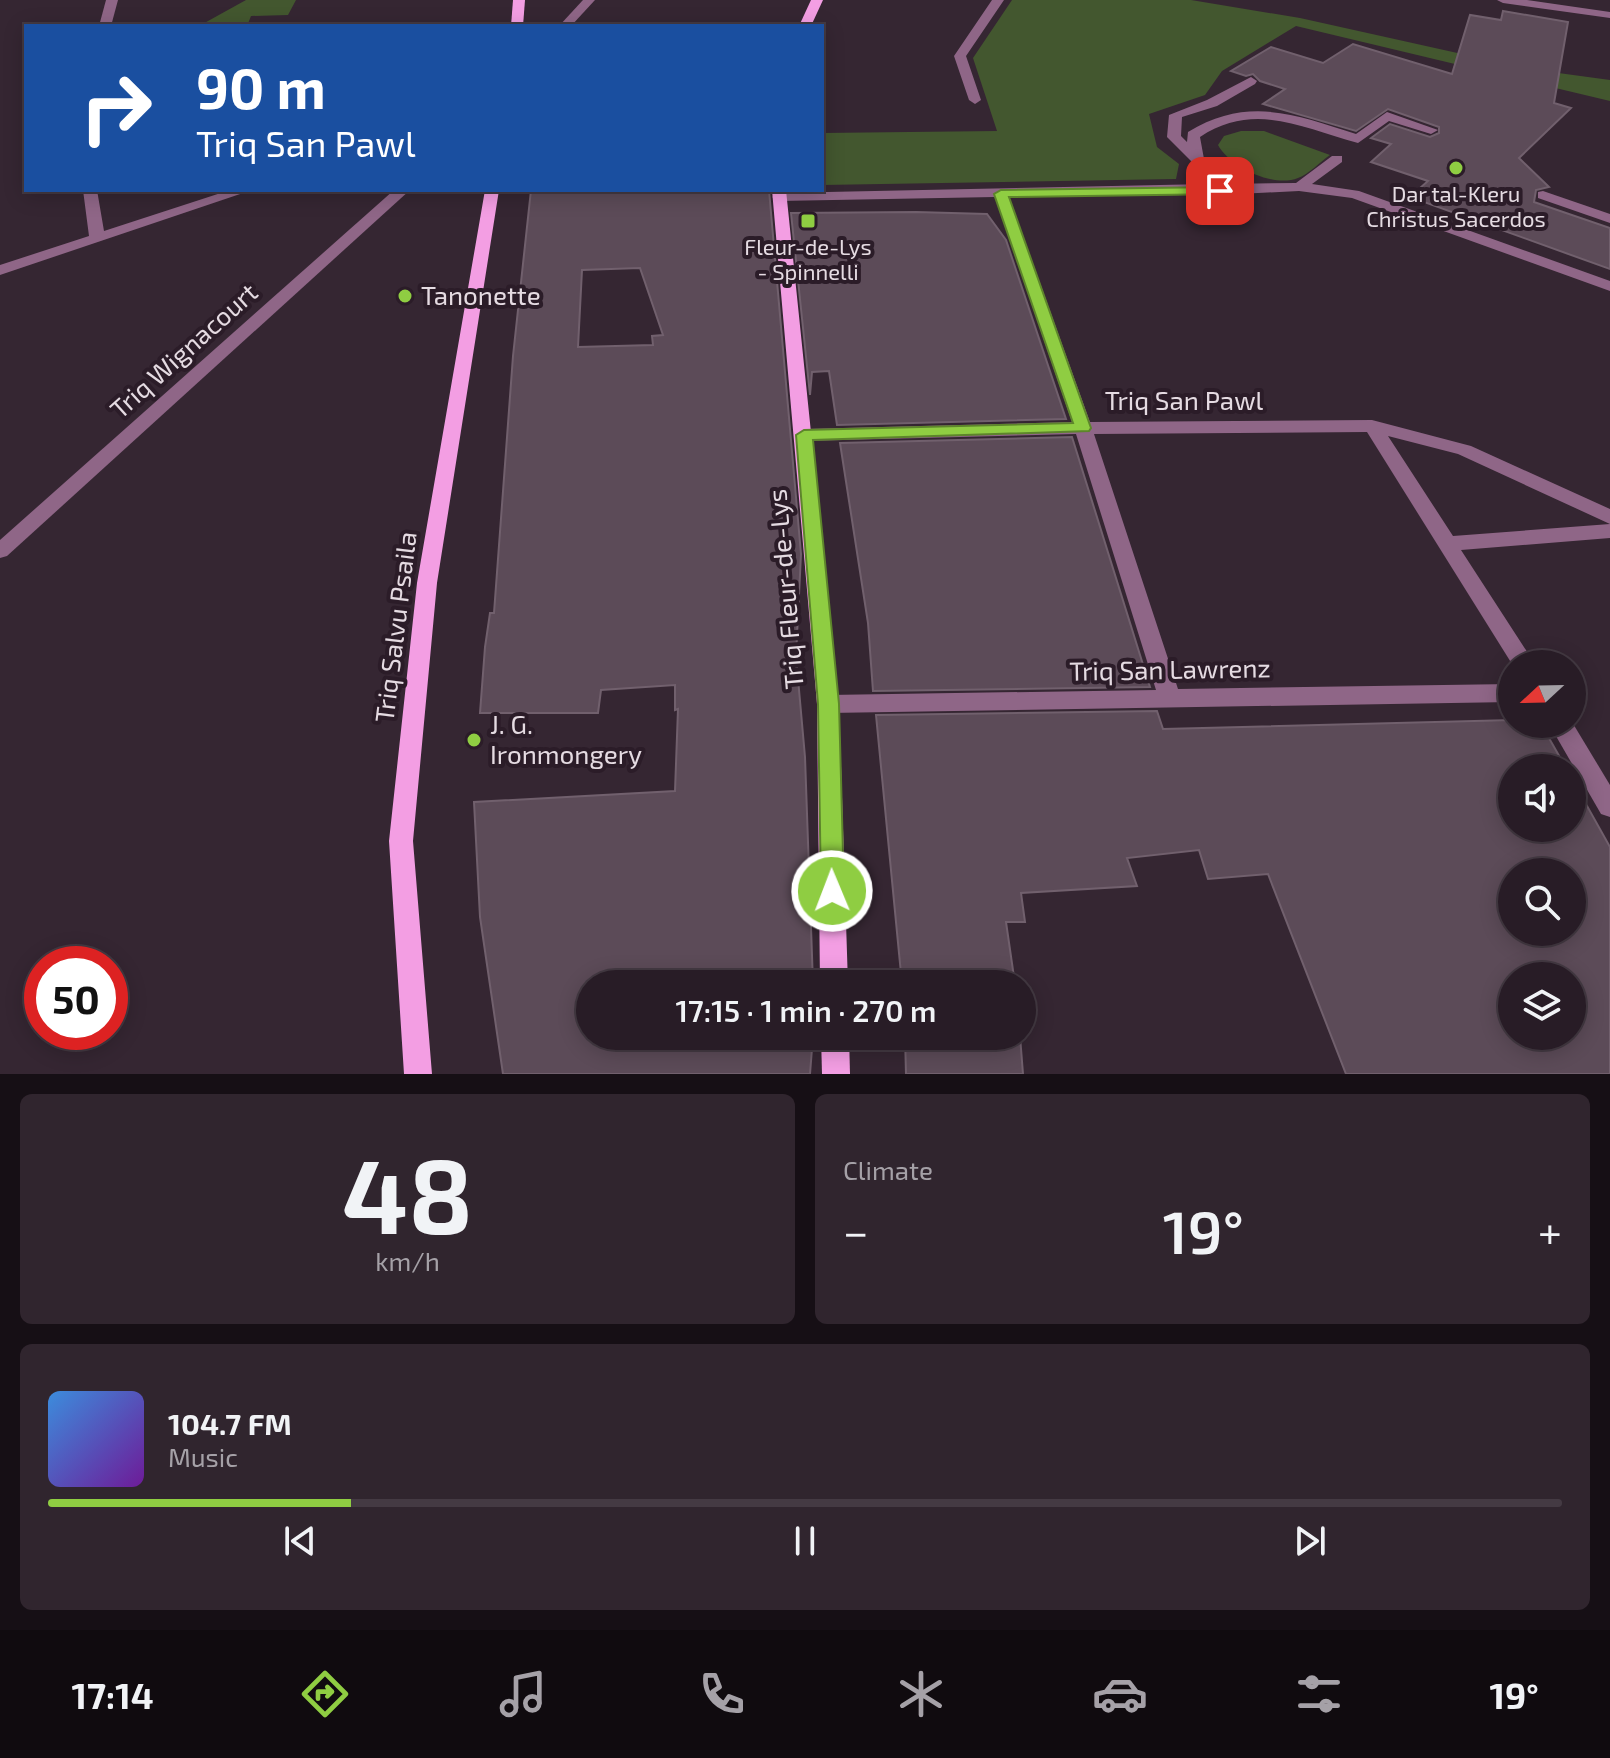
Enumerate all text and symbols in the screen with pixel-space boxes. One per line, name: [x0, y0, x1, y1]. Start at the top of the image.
text: 90 m: [196, 53, 326, 120]
icon: right: [64, 56, 168, 160]
text: Triq San Pawl: [196, 121, 416, 164]
pin: [1186, 157, 1254, 225]
marker: Dar tal-Kleru Christus Sacerdos: [1447, 159, 1465, 177]
icon: arrive: [1198, 169, 1242, 213]
place label: Dar tal-Kleru Christus Sacerdos: [1366, 180, 1546, 231]
marker: Fleur-de-Lys - Spinnelli: [799, 212, 817, 230]
place label: Fleur-de-Lys - Spinnelli: [744, 233, 872, 284]
street label: Triq Wignacourt: [103, 276, 263, 424]
place label: Tanonette: [421, 279, 541, 310]
marker: Tanonette: [396, 287, 414, 305]
street label: Triq San Pawl: [1105, 384, 1264, 415]
street label: Triq Fleur-de-Lys: [760, 488, 809, 690]
street label: Triq Salvu Psaila: [367, 530, 422, 724]
north arrow: [1498, 650, 1586, 738]
map controls: [1498, 650, 1586, 1050]
street label: Triq San Lawrenz: [1069, 651, 1271, 686]
place label: J. G. Ironmongery: [490, 708, 642, 769]
marker: J. G. Ironmongery: [465, 731, 483, 749]
button: sound: [1498, 754, 1586, 842]
position arrow: [790, 849, 874, 933]
button: search: [1498, 858, 1586, 946]
speed limit sign: 50: [24, 946, 128, 1050]
button: layers: [1498, 962, 1586, 1050]
text: 17:15 · 1 min · 270 m: [676, 992, 936, 1028]
text: 48: [342, 1130, 473, 1255]
text: Climate: [843, 1154, 933, 1185]
text: 19°: [1163, 1194, 1244, 1266]
text: −: [843, 1204, 869, 1257]
text: +: [1538, 1204, 1562, 1257]
text: km/h: [375, 1245, 440, 1276]
text: 104.7 FM: [168, 1405, 292, 1441]
text: Music: [168, 1441, 238, 1472]
icon: previous: [278, 1519, 322, 1563]
icon: pause: [783, 1519, 827, 1563]
icon: next: [1288, 1519, 1332, 1563]
icon: directions: [297, 1666, 353, 1722]
icon: music: [495, 1666, 551, 1722]
icon: phone: [694, 1666, 750, 1722]
icon: climate: [893, 1666, 949, 1722]
icon: car: [1092, 1666, 1148, 1722]
icon: filters: [1291, 1666, 1347, 1722]
text: 17:14: [71, 1673, 154, 1716]
text: 19°: [1489, 1673, 1539, 1716]

